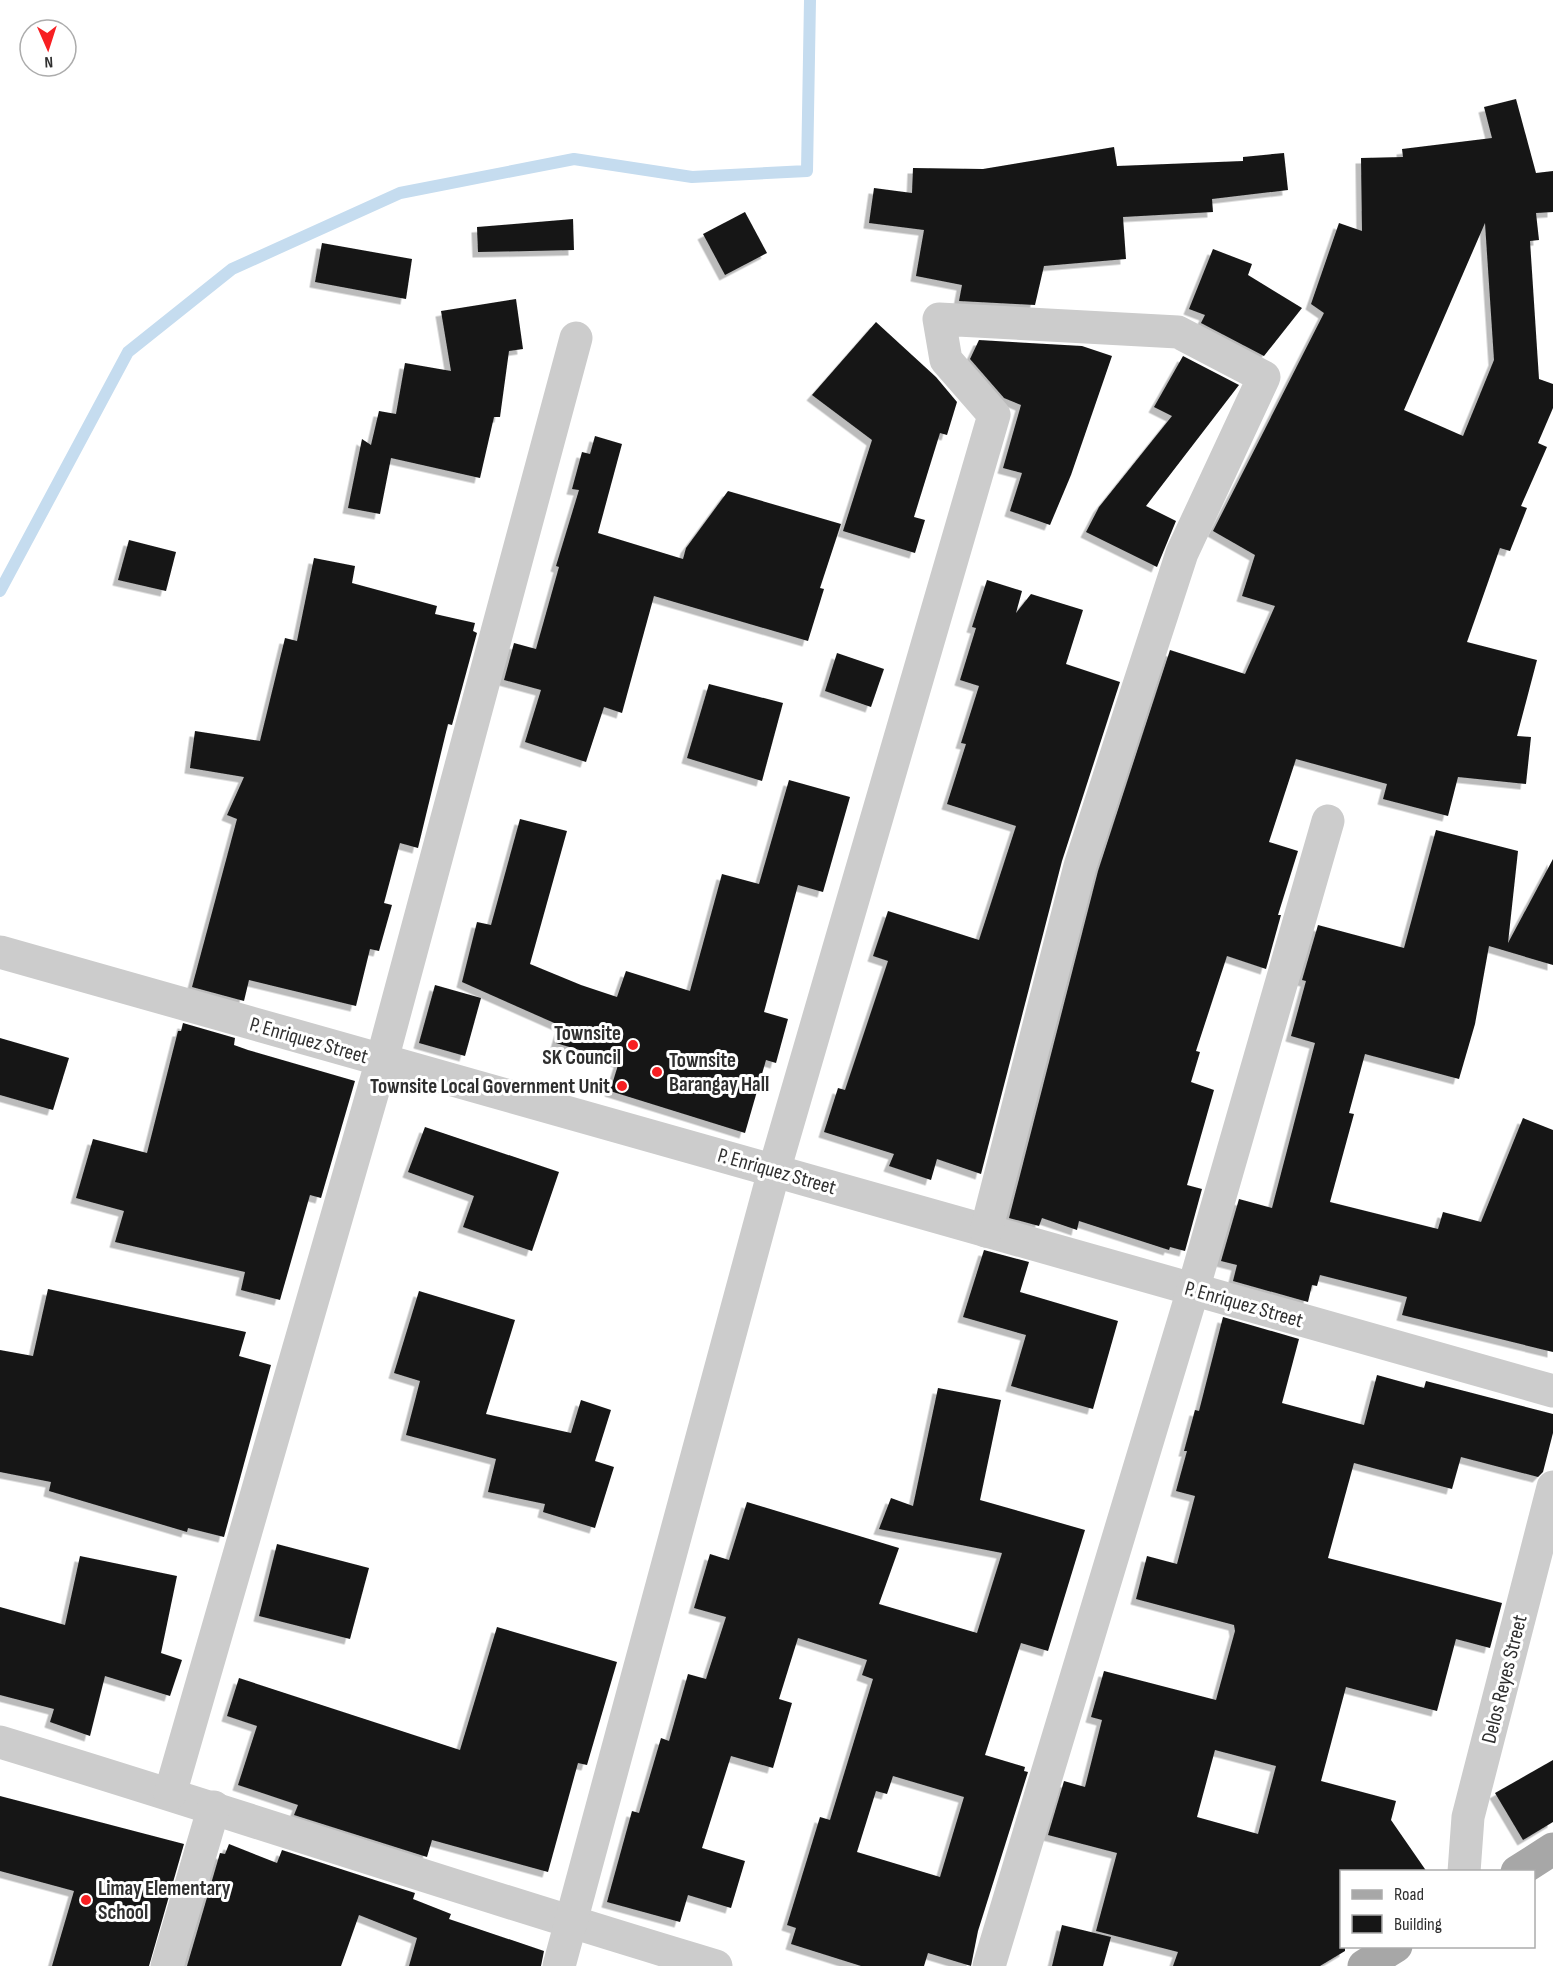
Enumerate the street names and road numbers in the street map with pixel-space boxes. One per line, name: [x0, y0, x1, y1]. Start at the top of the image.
street label: P. Enriquez Street: [247, 1012, 371, 1069]
street label: P. Enriquez Street: [715, 1143, 839, 1200]
street label: P. Enriquez Street: [1182, 1276, 1306, 1333]
street label: Delos Reyes Street: [1476, 1612, 1533, 1746]

